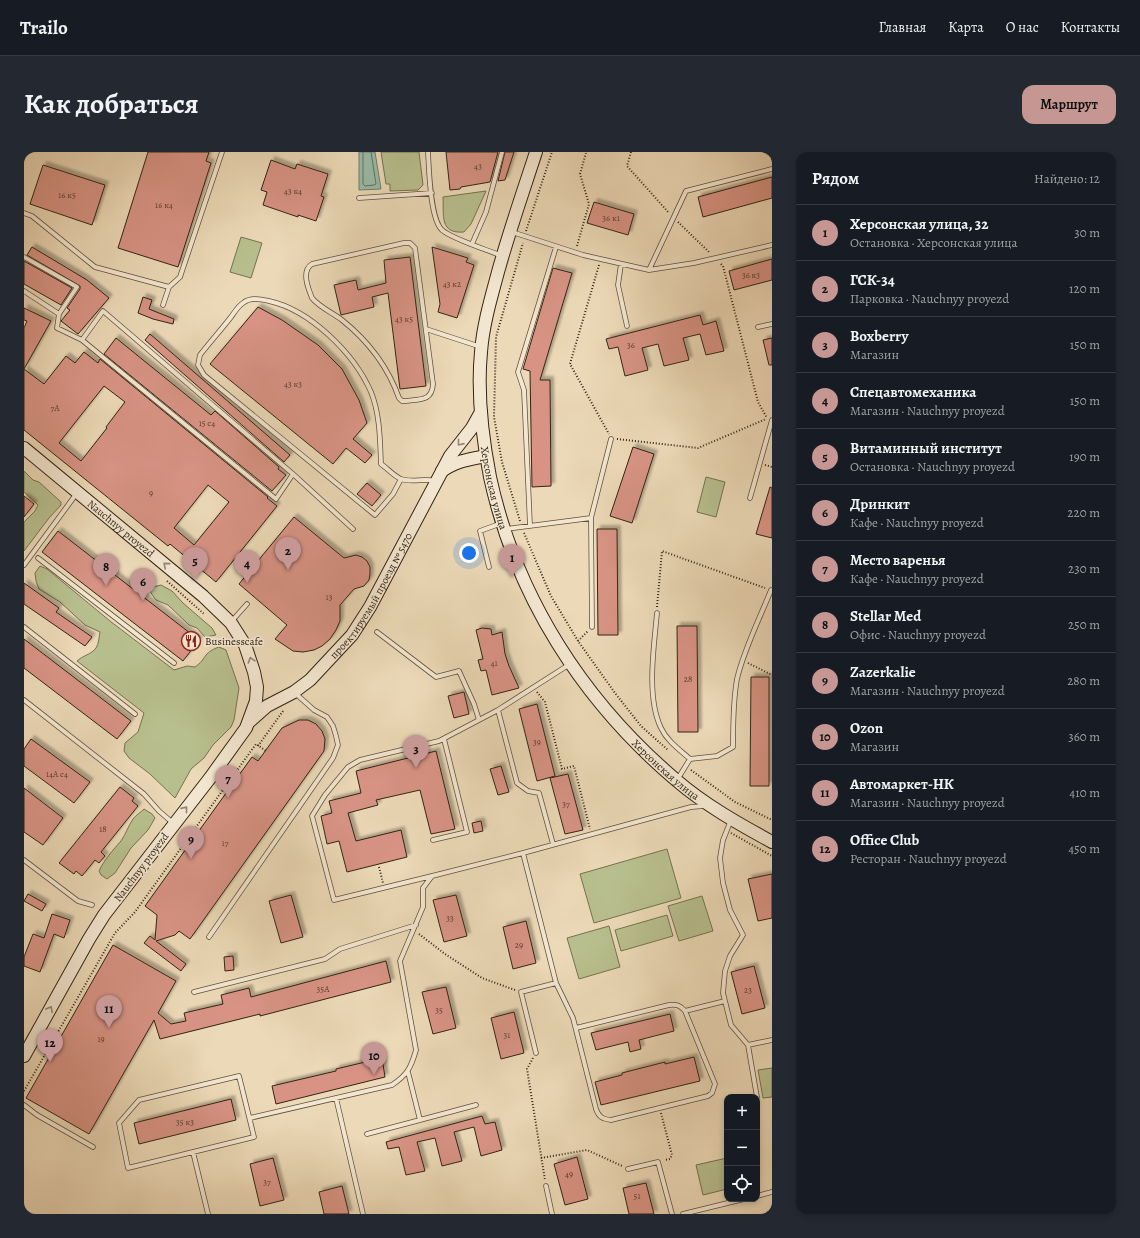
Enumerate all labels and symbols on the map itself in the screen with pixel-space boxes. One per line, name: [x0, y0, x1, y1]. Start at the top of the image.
house number: 43: [474, 160, 482, 172]
house number: 43 к4: [284, 185, 302, 197]
house number: 16 к5: [58, 189, 76, 201]
house number: 16 к4: [155, 199, 173, 211]
house number: 36 к1: [602, 212, 620, 224]
house number: 36 к3: [742, 269, 760, 281]
house number: 43 к2: [443, 278, 462, 290]
house number: 43 к5: [395, 313, 413, 325]
house number: 36: [627, 339, 635, 351]
house number: 43 к3: [284, 378, 302, 390]
house number: 7А: [50, 402, 60, 414]
house number: 15 с4: [199, 417, 215, 429]
one-way arrow: [458, 438, 465, 445]
street label: Херсонская улица: [477, 445, 511, 533]
house number: 9: [149, 487, 153, 499]
street label: Nauchnyy proyezd: [84, 496, 158, 561]
street label: проектируемый проезд № 5470: [327, 530, 416, 662]
pin: 2: [275, 537, 301, 570]
your location: [459, 543, 479, 563]
pin: 1: [499, 544, 525, 577]
pin: 5: [182, 547, 208, 580]
pin: 4: [234, 550, 260, 583]
pin: 8: [93, 553, 119, 586]
one-way arrow: [163, 563, 170, 570]
pin: 6: [130, 568, 156, 601]
house number: 13: [326, 591, 333, 603]
restaurant icon: Businesscafe: [180, 630, 202, 652]
place label: Businesscafe: [205, 634, 263, 649]
one-way arrow: [247, 657, 256, 664]
house number: 41: [490, 657, 498, 669]
house number: 28: [684, 673, 692, 685]
pin: 3: [403, 735, 429, 768]
house number: 39: [533, 736, 541, 748]
street label: Херсонская улица: [629, 736, 703, 804]
pin: 7: [215, 765, 241, 798]
house number: 14А с4: [46, 768, 68, 780]
house number: 37: [562, 798, 570, 810]
one-way arrow: [180, 807, 187, 814]
house number: 18: [99, 823, 107, 835]
pin: 9: [178, 826, 204, 859]
street label: Nauchnyy proyezd: [110, 830, 172, 905]
house number: 17: [222, 837, 229, 849]
house number: 33: [446, 912, 454, 924]
house number: 29: [515, 939, 523, 951]
house number: 35А: [317, 983, 330, 995]
house number: 23: [744, 984, 752, 996]
pin: 11: [96, 995, 122, 1028]
house number: 35: [435, 1004, 443, 1016]
one-way arrow: [45, 1006, 52, 1014]
pin: 12: [37, 1029, 63, 1062]
house number: 31: [504, 1029, 510, 1041]
house number: 19: [97, 1033, 105, 1045]
pin: 10: [361, 1042, 387, 1075]
house number: 35 к3: [176, 1116, 194, 1128]
house number: 49: [565, 1168, 573, 1180]
house number: 37: [263, 1176, 271, 1188]
house number: 51: [634, 1190, 640, 1202]

